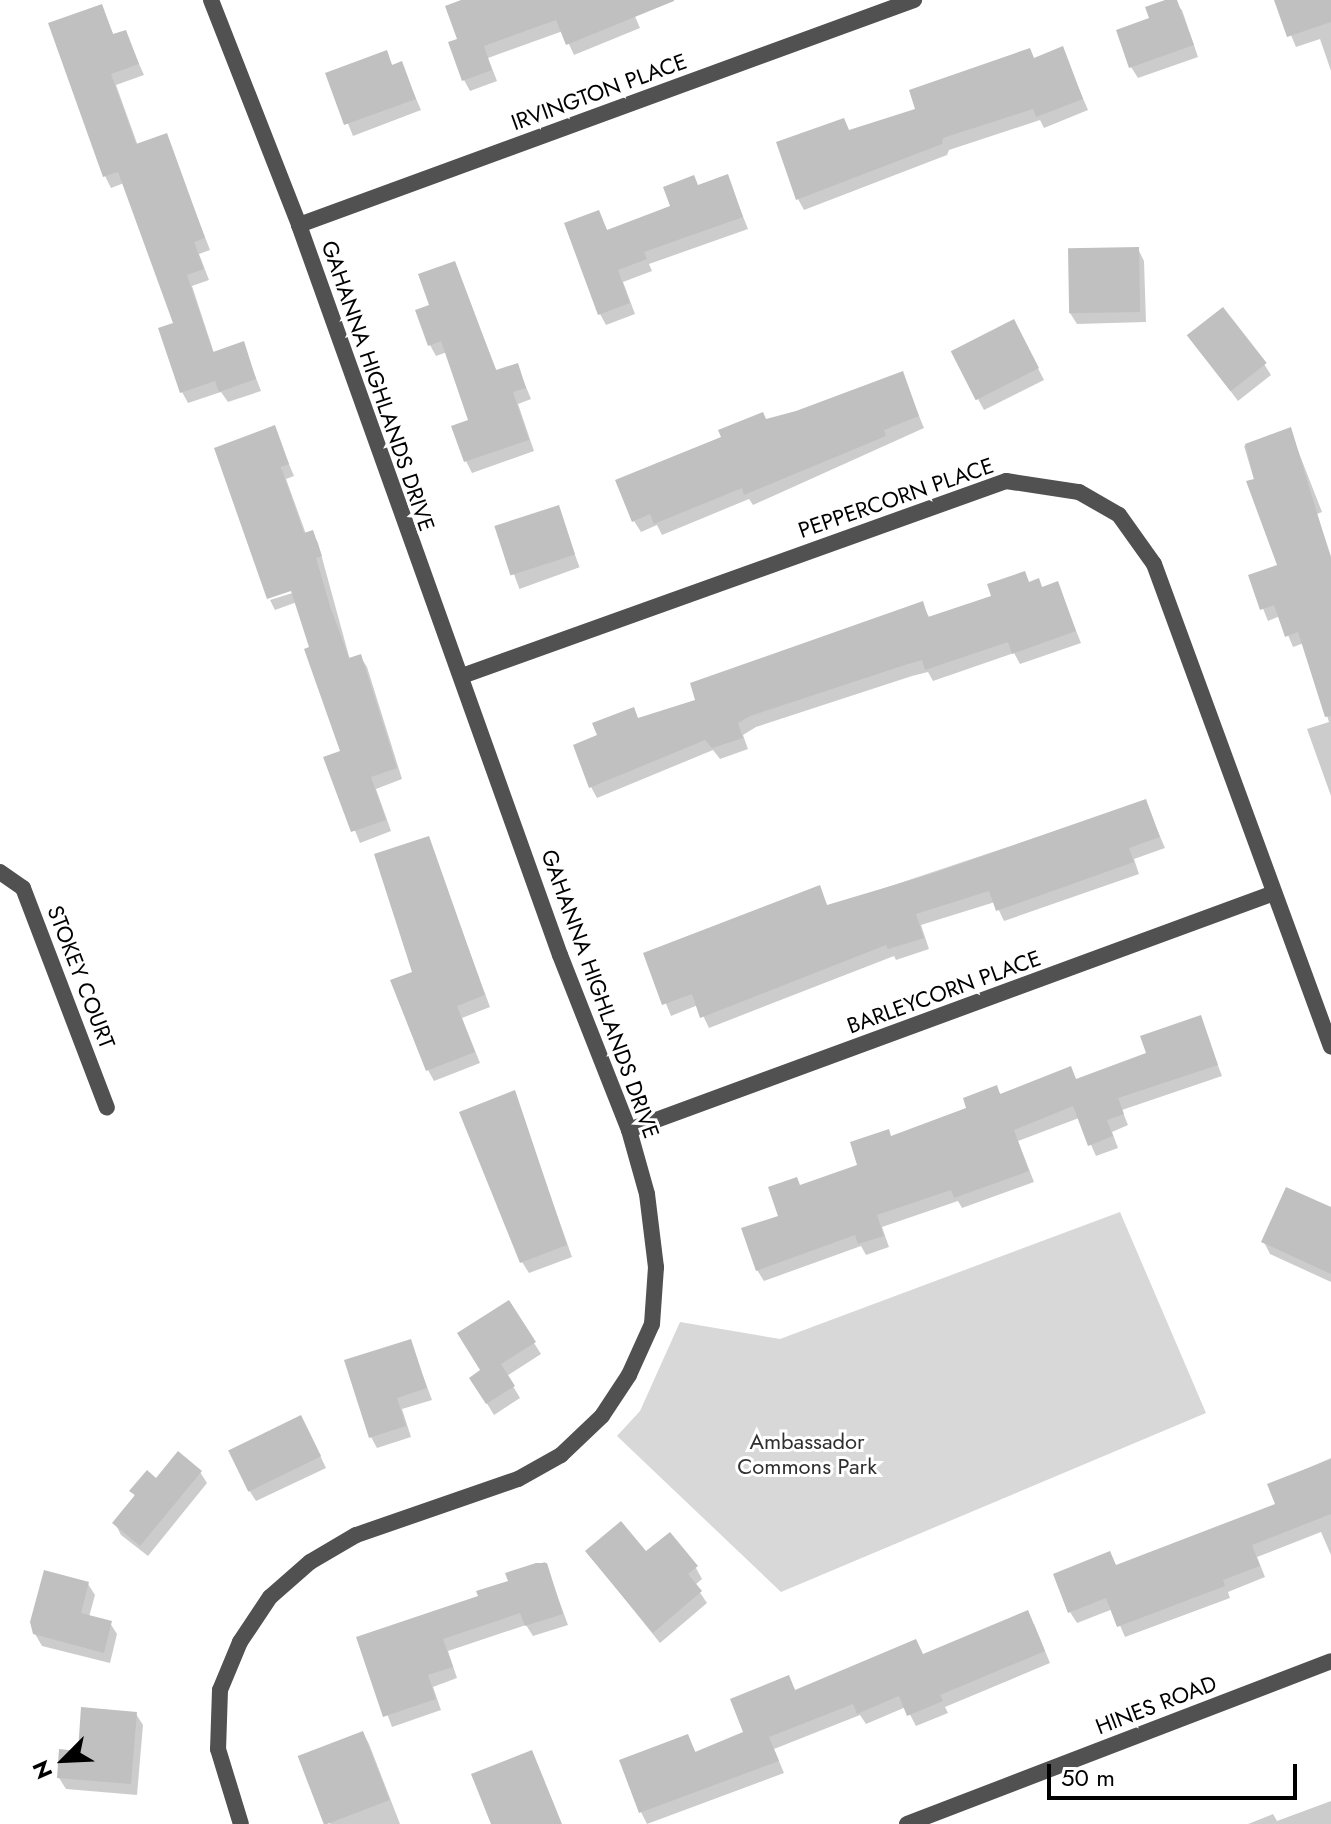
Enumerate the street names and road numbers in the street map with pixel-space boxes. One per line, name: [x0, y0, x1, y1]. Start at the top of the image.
street label: IRVINGTON PLACE: [508, 48, 690, 136]
street label: GAHANNA HIGHLANDS DRIVE: [316, 237, 440, 535]
street label: PEPPERCORN PLACE: [795, 452, 997, 544]
street label: GAHANNA HIGHLANDS DRIVE: [535, 846, 665, 1142]
street label: STOKEY COURT: [42, 902, 120, 1052]
street label: BARLEYCORN PLACE: [844, 945, 1044, 1039]
street label: HINES ROAD: [1092, 1670, 1220, 1740]

